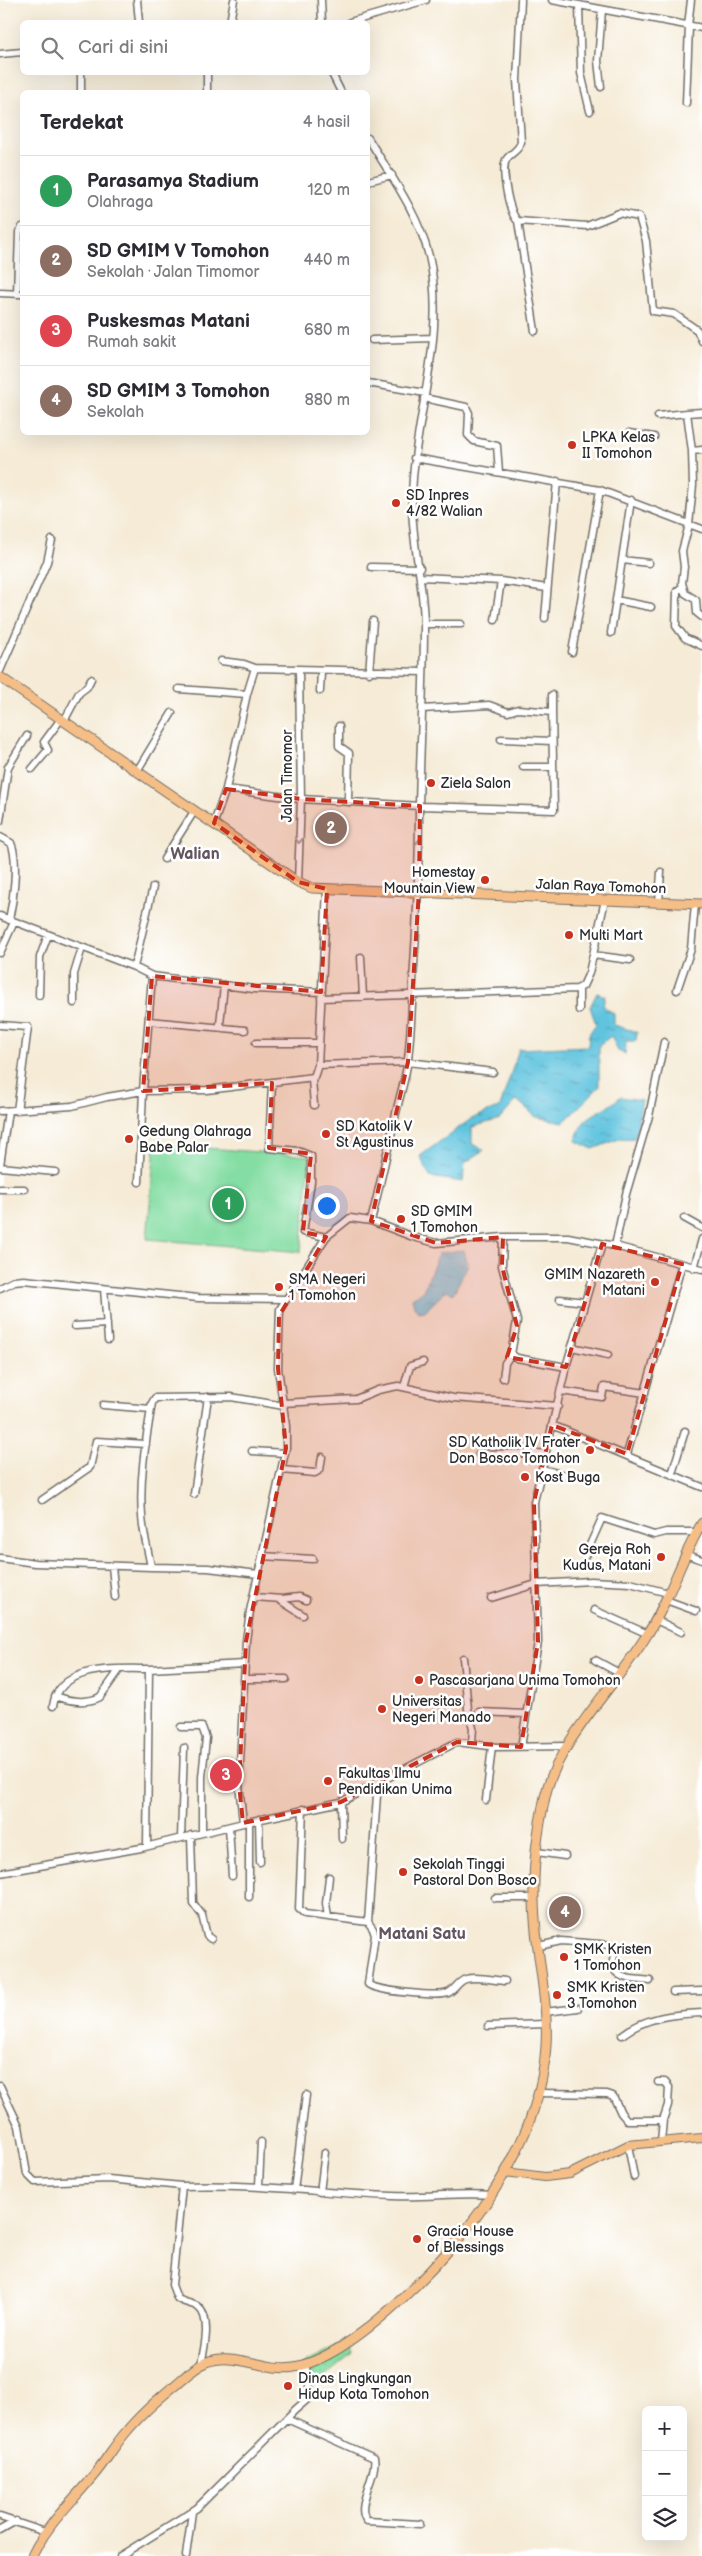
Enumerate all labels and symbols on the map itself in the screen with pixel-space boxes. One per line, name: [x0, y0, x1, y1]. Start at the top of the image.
place label: LPKA Kelas II Tomohon: [582, 429, 655, 462]
marker: LPKA Kelas II Tomohon: [566, 439, 578, 451]
place label: SD Inpres 4/82 Walian: [406, 487, 483, 520]
marker: SD Inpres 4/82 Walian: [390, 497, 402, 509]
street label: Jalan Timomor: [279, 729, 296, 822]
place label: Ziela Salon: [440, 775, 511, 792]
marker: Ziela Salon: [425, 777, 437, 789]
pin: 2: [315, 809, 347, 847]
one-way arrow: [294, 837, 305, 845]
one-way arrow: [414, 838, 424, 846]
district label: Walian: [170, 845, 220, 864]
place label: Homestay Mountain View: [383, 864, 476, 897]
marker: Homestay Mountain View: [479, 874, 491, 886]
street label: Jalan Raya Tomohon: [535, 876, 667, 897]
place label: Multi Mart: [579, 927, 644, 944]
marker: Multi Mart: [563, 929, 575, 941]
place label: SD Katolik V St Agustinus: [336, 1118, 414, 1151]
place label: Gedung Olahraga Babe Palar: [139, 1123, 252, 1156]
marker: SD Katolik V St Agustinus: [320, 1128, 332, 1140]
marker: Gedung Olahraga Babe Palar: [123, 1133, 135, 1145]
pin: 1: [212, 1185, 244, 1223]
your location: [314, 1193, 340, 1219]
place label: SD GMIM 1 Tomohon: [411, 1203, 478, 1236]
marker: SD GMIM 1 Tomohon: [395, 1213, 407, 1225]
place label: GMIM Nazareth Matani: [544, 1266, 645, 1299]
place label: SMA Negeri 1 Tomohon: [289, 1271, 365, 1304]
marker: GMIM Nazareth Matani: [649, 1276, 661, 1288]
marker: SMA Negeri 1 Tomohon: [273, 1281, 285, 1293]
place label: SD Katholik IV Frater Don Bosco Tomohon: [449, 1434, 581, 1467]
marker: SD Katholik IV Frater Don Bosco Tomohon: [584, 1444, 596, 1456]
place label: Kost Buga: [535, 1469, 600, 1486]
marker: Kost Buga: [519, 1471, 531, 1483]
place label: Gereja Roh Kudus, Matani: [563, 1541, 651, 1574]
marker: Gereja Roh Kudus, Matani: [655, 1551, 667, 1563]
place label: Pascasarjana Unima Tomohon: [429, 1672, 621, 1689]
marker: Pascasarjana Unima Tomohon: [413, 1674, 425, 1686]
place label: Universitas Negeri Manado: [392, 1693, 491, 1726]
marker: Universitas Negeri Manado: [376, 1703, 388, 1715]
pin: 3: [210, 1756, 242, 1794]
place label: Fakultas Ilmu Pendidikan Unima: [338, 1765, 452, 1798]
marker: Fakultas Ilmu Pendidikan Unima: [322, 1775, 334, 1787]
place label: Sekolah Tinggi Pastoral Don Bosco: [413, 1856, 537, 1889]
marker: Sekolah Tinggi Pastoral Don Bosco: [397, 1866, 409, 1878]
pin: 4: [549, 1893, 581, 1931]
district label: Matani Satu: [378, 1925, 466, 1944]
place label: SMK Kristen 1 Tomohon: [574, 1941, 652, 1974]
marker: SMK Kristen 1 Tomohon: [558, 1951, 570, 1963]
place label: SMK Kristen 3 Tomohon: [567, 1979, 645, 2012]
marker: SMK Kristen 3 Tomohon: [551, 1989, 563, 2001]
place label: Gracia House of Blessings: [427, 2223, 514, 2256]
marker: Gracia House of Blessings: [411, 2233, 423, 2245]
place label: Dinas Lingkungan Hidup Kota Tomohon: [298, 2370, 429, 2403]
marker: Dinas Lingkungan Hidup Kota Tomohon: [282, 2380, 294, 2392]

